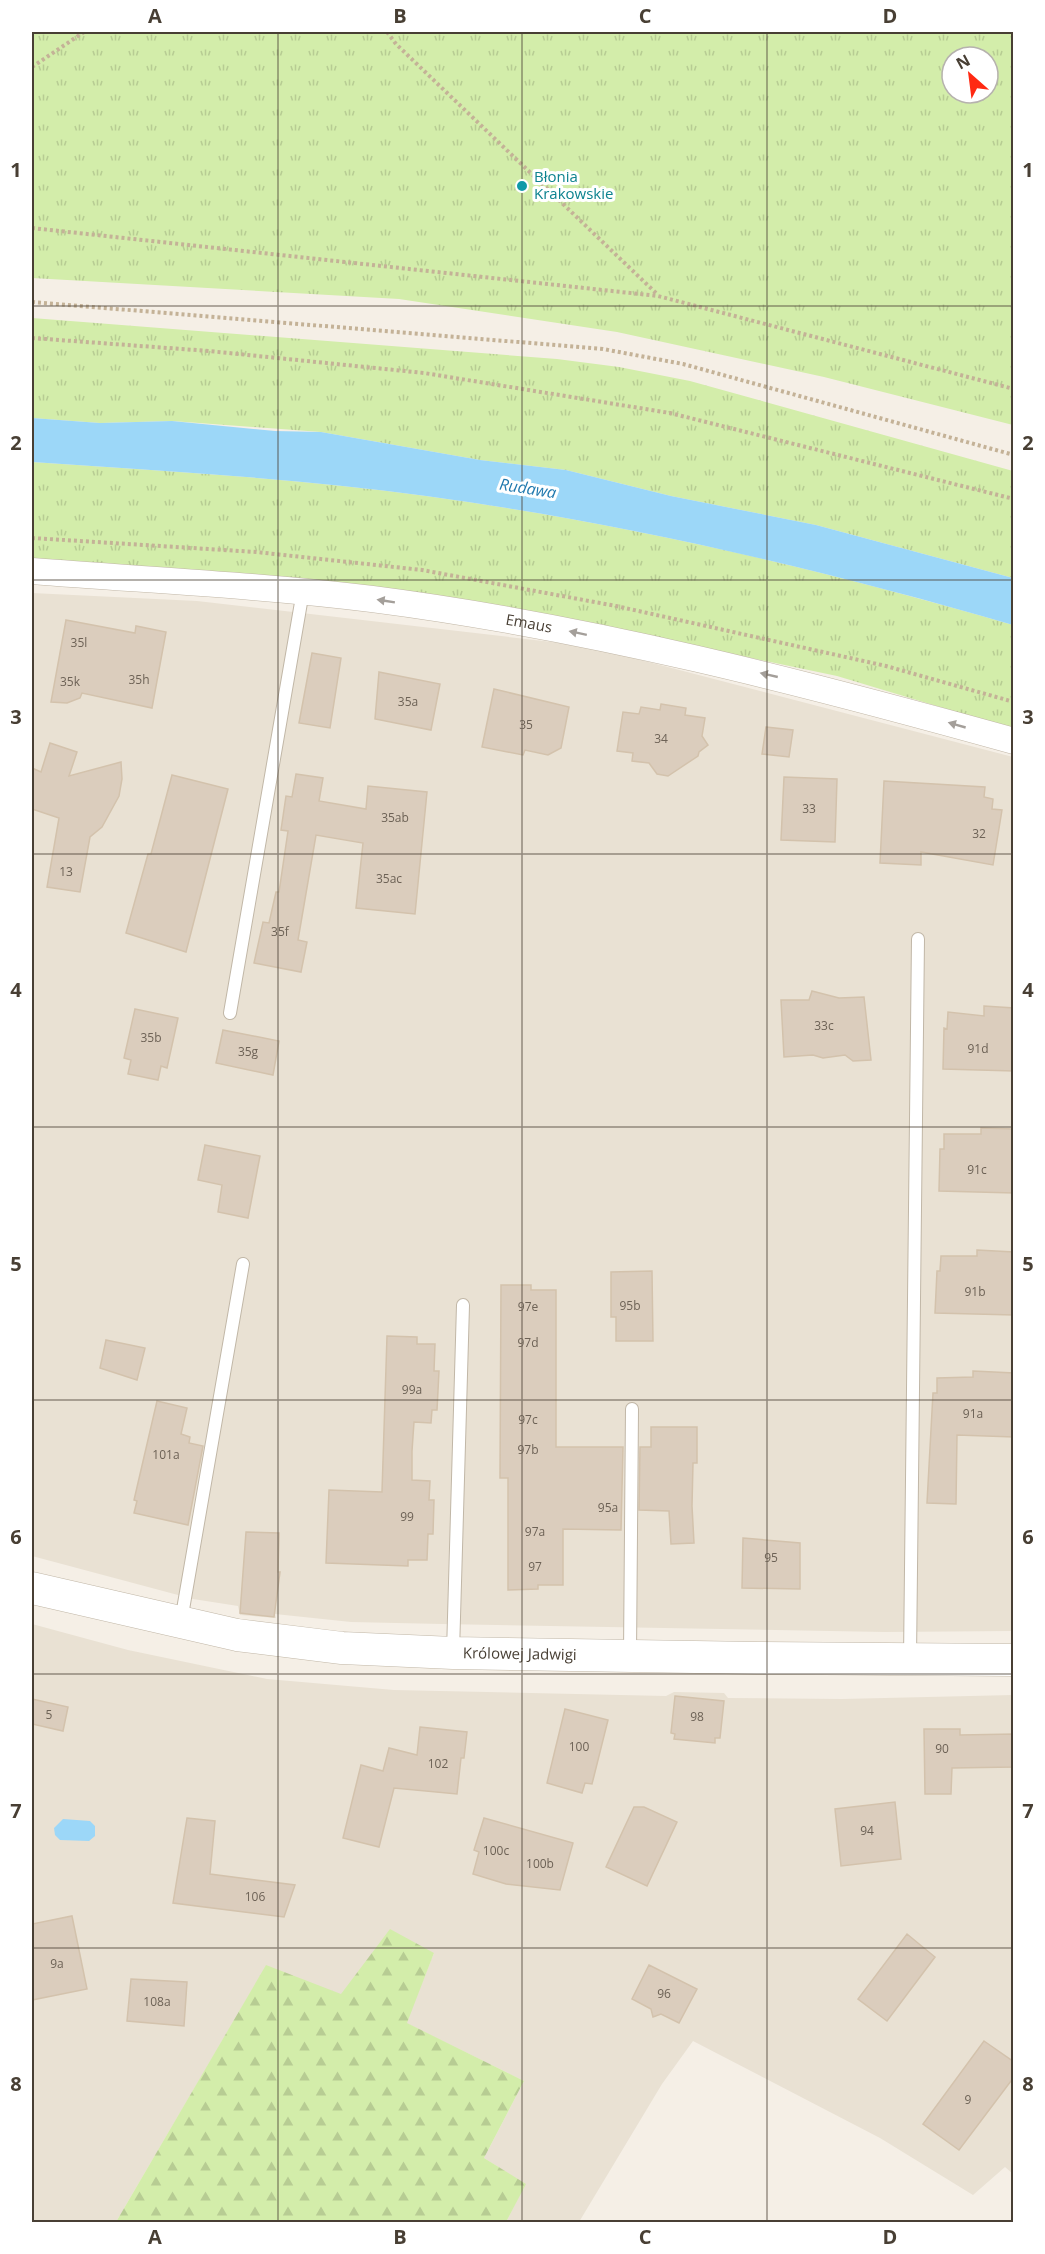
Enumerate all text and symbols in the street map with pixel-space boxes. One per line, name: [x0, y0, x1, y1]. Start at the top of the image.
text: A: [148, 2, 162, 29]
text: B: [393, 2, 407, 29]
text: C: [639, 2, 652, 29]
text: D: [883, 2, 897, 29]
north arrow: [940, 45, 1000, 105]
text: N: [952, 49, 974, 75]
text: 1: [10, 156, 22, 183]
text: 1: [1022, 156, 1034, 183]
place label: Błonia Krakowskie: [534, 166, 613, 203]
marker: Błonia Krakowskie: [515, 179, 529, 193]
text: 2: [10, 429, 22, 456]
text: 2: [1022, 429, 1034, 456]
water label: Rudawa: [498, 473, 558, 503]
one-way arrow: [376, 597, 395, 606]
street label: Emaus: [504, 609, 554, 637]
one-way arrow: [569, 628, 588, 637]
house number: 35l: [71, 634, 87, 651]
one-way arrow: [760, 669, 778, 679]
house number: 35h: [128, 671, 150, 688]
house number: 35k: [60, 673, 81, 690]
house number: 35a: [398, 693, 418, 710]
text: 3: [10, 703, 22, 730]
text: 3: [1022, 703, 1034, 730]
house number: 35: [519, 716, 533, 733]
one-way arrow: [948, 720, 966, 729]
house number: 34: [654, 730, 668, 747]
house number: 33: [802, 800, 816, 817]
house number: 35ab: [381, 809, 409, 826]
house number: 32: [972, 825, 986, 842]
house number: 13: [59, 863, 73, 880]
house number: 35ac: [376, 870, 402, 887]
house number: 35f: [271, 923, 290, 940]
text: 4: [10, 976, 22, 1003]
text: 4: [1022, 976, 1034, 1003]
house number: 33c: [814, 1017, 834, 1034]
house number: 35b: [140, 1029, 162, 1046]
house number: 91d: [967, 1040, 989, 1057]
house number: 35g: [238, 1043, 259, 1060]
house number: 91c: [967, 1161, 987, 1178]
text: 5: [10, 1250, 22, 1277]
text: 5: [1022, 1250, 1034, 1277]
house number: 91b: [964, 1283, 986, 1300]
house number: 95b: [619, 1297, 641, 1314]
house number: 97e: [518, 1298, 538, 1315]
house number: 97d: [517, 1334, 539, 1351]
house number: 99a: [402, 1381, 422, 1398]
house number: 91a: [963, 1405, 983, 1422]
house number: 97c: [518, 1411, 538, 1428]
house number: 97b: [517, 1441, 539, 1458]
house number: 101a: [152, 1446, 180, 1463]
house number: 95a: [598, 1499, 618, 1516]
house number: 99: [400, 1508, 414, 1525]
text: 6: [10, 1523, 22, 1550]
house number: 97a: [525, 1523, 545, 1540]
text: 6: [1022, 1523, 1034, 1550]
house number: 95: [764, 1549, 778, 1566]
house number: 97: [528, 1558, 542, 1575]
street label: Królowej Jadwigi: [463, 1642, 577, 1664]
house number: 5: [46, 1706, 53, 1723]
house number: 98: [690, 1708, 704, 1725]
house number: 100: [569, 1738, 589, 1755]
house number: 90: [935, 1740, 949, 1757]
house number: 102: [428, 1755, 448, 1772]
text: 7: [10, 1797, 22, 1824]
text: 7: [1022, 1797, 1034, 1824]
house number: 94: [860, 1822, 874, 1839]
house number: 100c: [483, 1842, 509, 1859]
house number: 100b: [526, 1855, 554, 1872]
house number: 106: [245, 1888, 265, 1905]
house number: 9a: [50, 1955, 64, 1972]
house number: 96: [657, 1985, 671, 2002]
house number: 108a: [143, 1993, 171, 2010]
text: 8: [10, 2070, 22, 2097]
text: 8: [1022, 2070, 1034, 2097]
house number: 9: [965, 2091, 972, 2108]
text: A: [148, 2223, 162, 2250]
text: B: [393, 2223, 407, 2250]
text: C: [639, 2223, 652, 2250]
text: D: [883, 2223, 897, 2250]

